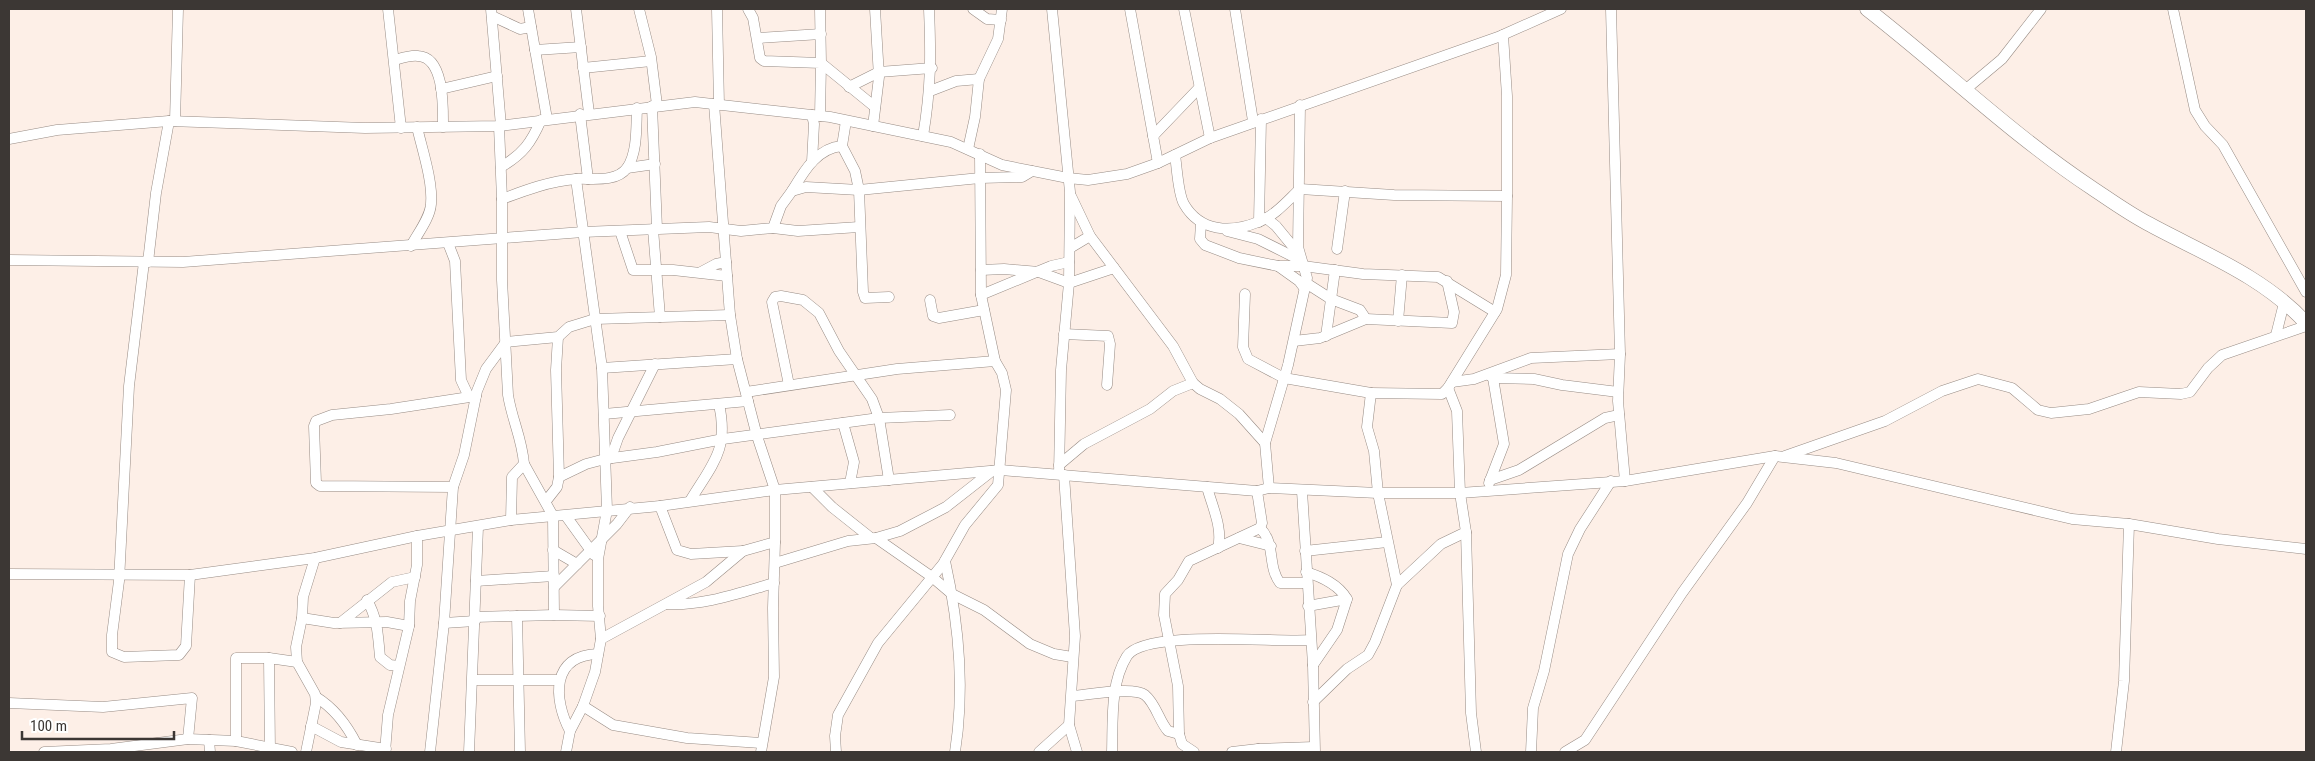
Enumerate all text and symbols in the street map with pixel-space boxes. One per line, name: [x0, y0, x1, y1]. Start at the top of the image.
scale bar: [22, 708, 175, 740]
text: 100 m: [30, 717, 67, 735]

